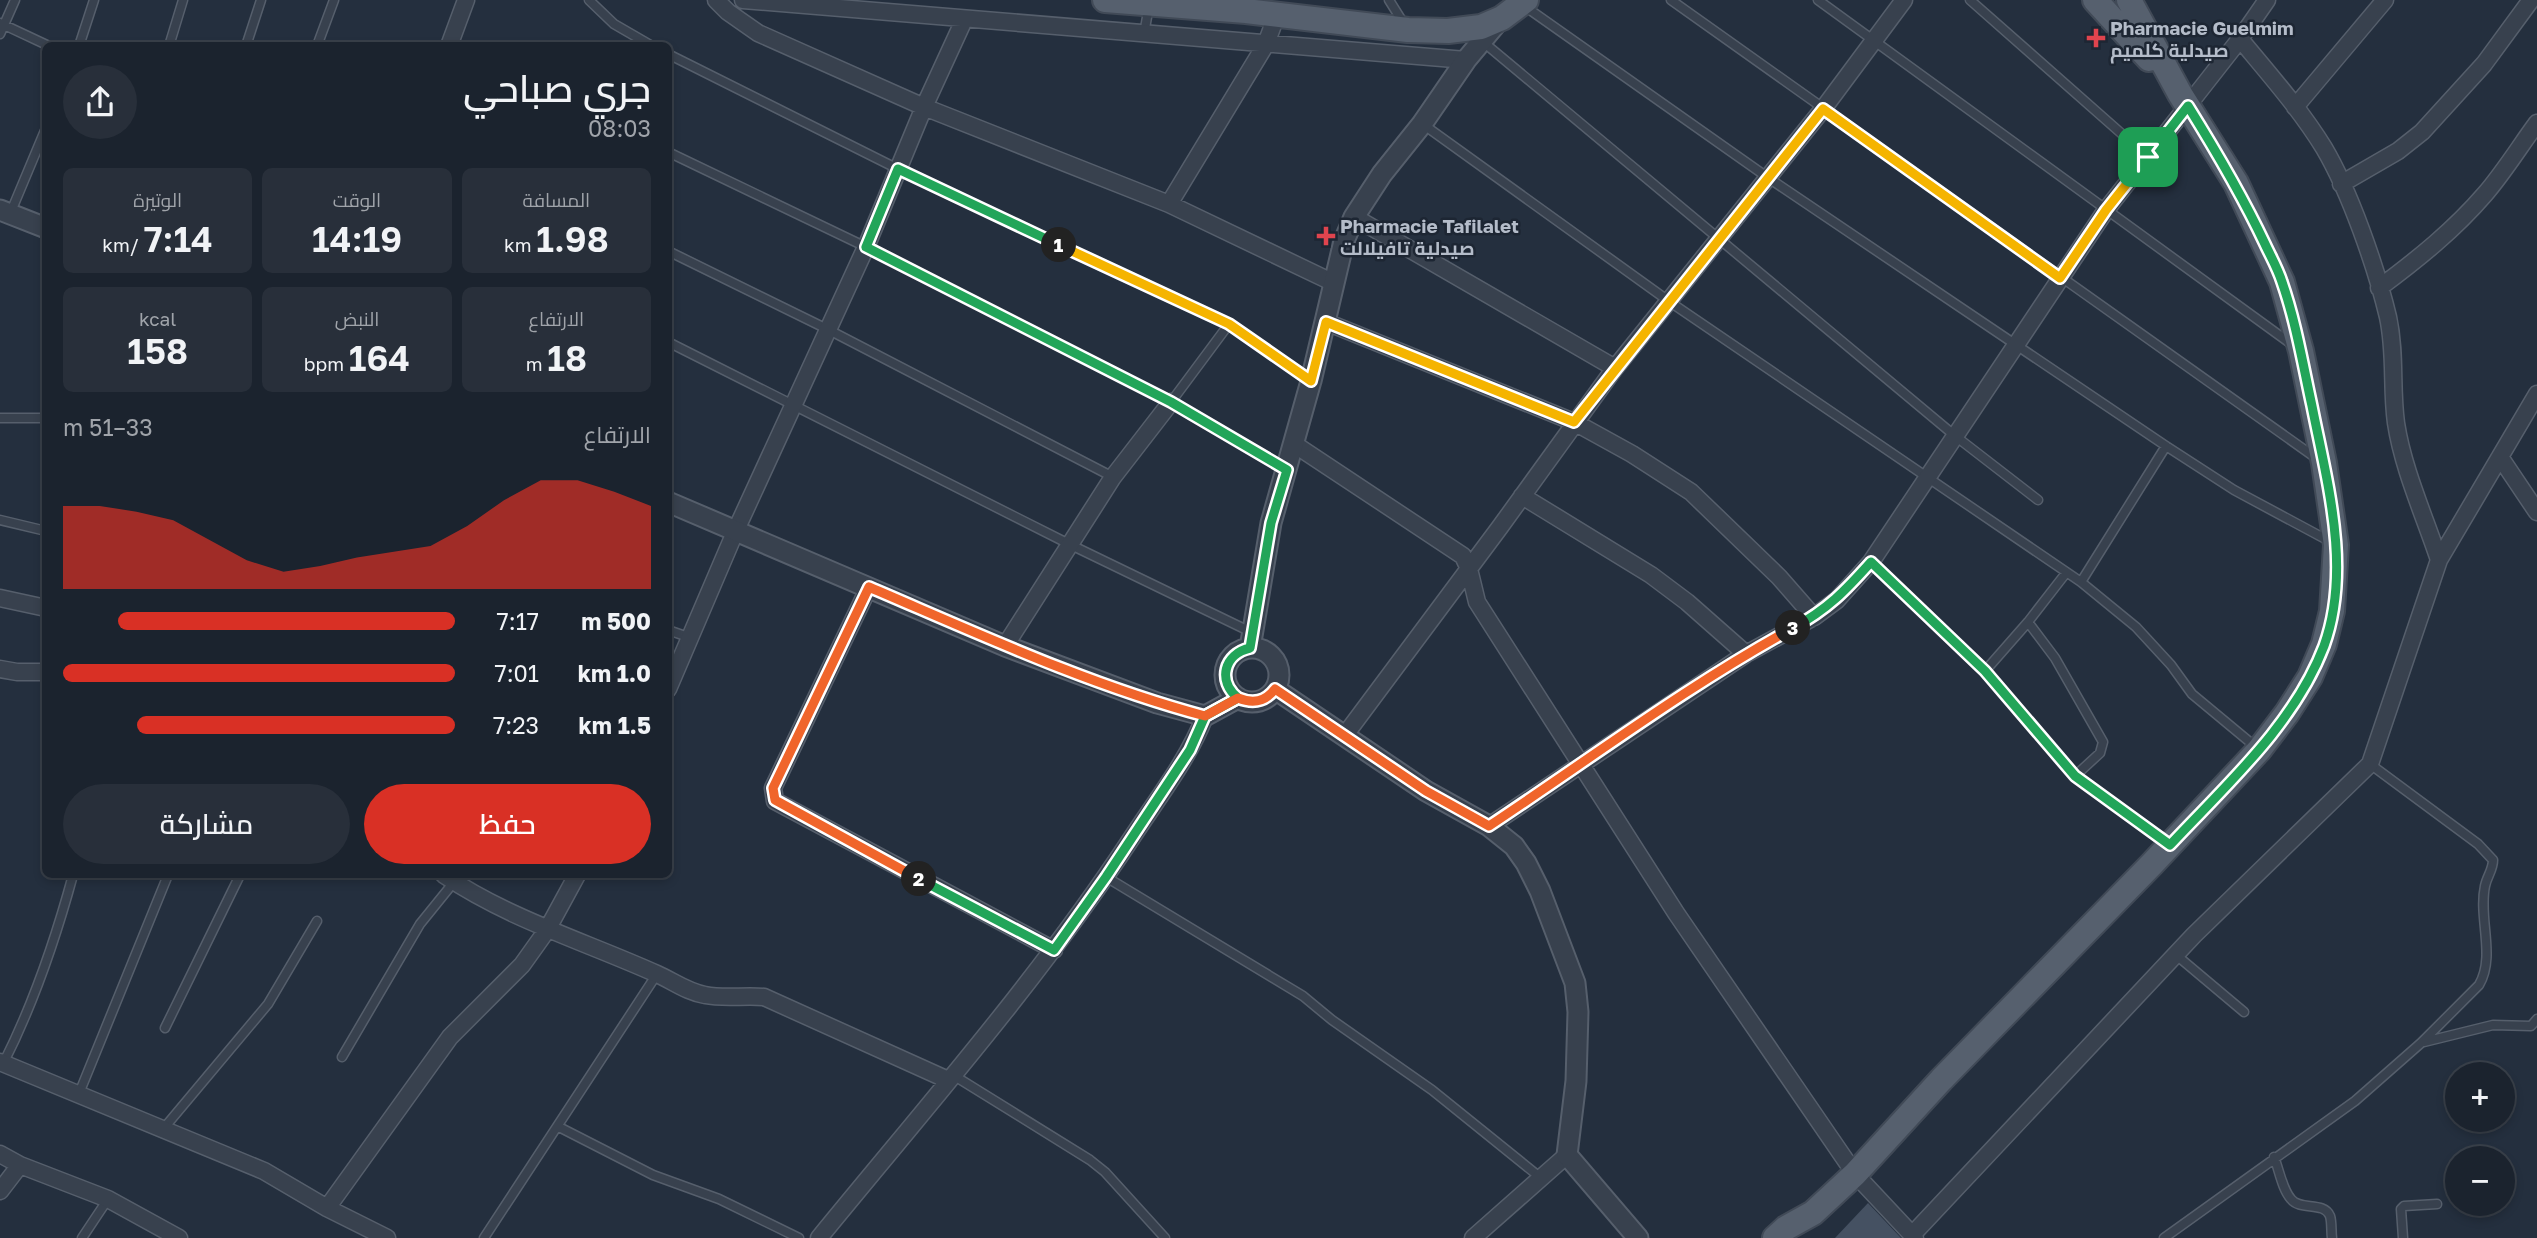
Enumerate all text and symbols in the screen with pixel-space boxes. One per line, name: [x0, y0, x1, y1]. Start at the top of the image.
place label: Pharmacie Guelmim صيدلية كلميم: [2110, 16, 2294, 64]
marker: Pharmacie Guelmim صيدلية كلميم: [2088, 30, 2104, 46]
button: share: [63, 65, 137, 139]
text: جري صباحي: [463, 65, 651, 110]
text: 08:03: [588, 114, 651, 142]
pin: [2118, 127, 2178, 187]
icon: arrive: [2129, 138, 2167, 176]
text: الوتيرة: [133, 188, 182, 211]
text: الوقت: [333, 188, 381, 211]
text: المسافة: [523, 188, 590, 211]
place label: Pharmacie Tafilalet صيدلية تافيلالت: [1340, 214, 1519, 259]
text: 7:14: [144, 218, 213, 260]
text: 14:19: [312, 218, 402, 260]
text: 1.98: [536, 218, 609, 260]
pin: 1: [1042, 228, 1076, 262]
marker: Pharmacie Tafilalet صيدلية تافيلالت: [1318, 228, 1334, 244]
text: /km: [102, 233, 144, 256]
text: km: [504, 233, 536, 256]
text: 1: [1054, 233, 1063, 256]
text: kcal: [139, 307, 176, 330]
text: النبض: [335, 307, 379, 330]
text: الارتفاع: [529, 307, 584, 330]
text: 158: [127, 330, 188, 372]
text: 164: [349, 337, 410, 379]
text: 18: [547, 337, 587, 379]
text: bpm: [304, 352, 349, 375]
text: m: [526, 352, 547, 375]
text: 33–51 m: [63, 413, 153, 441]
text: الارتفاع: [584, 420, 651, 448]
text: 7:17: [497, 607, 539, 635]
text: 500 m: [581, 607, 651, 635]
pin: 3: [1776, 610, 1811, 646]
text: 3: [1787, 616, 1798, 639]
text: 7:01: [494, 659, 539, 687]
text: 1.0 km: [578, 659, 651, 687]
text: 7:23: [493, 711, 539, 739]
text: 1.5 km: [579, 711, 651, 739]
button: مشاركة: [63, 784, 350, 864]
button: حفظ: [364, 784, 651, 864]
pin: 2: [902, 862, 936, 896]
text: 2: [913, 867, 924, 890]
map controls: [2445, 1062, 2515, 1216]
button: +: [2445, 1062, 2515, 1132]
button: −: [2445, 1146, 2515, 1216]

